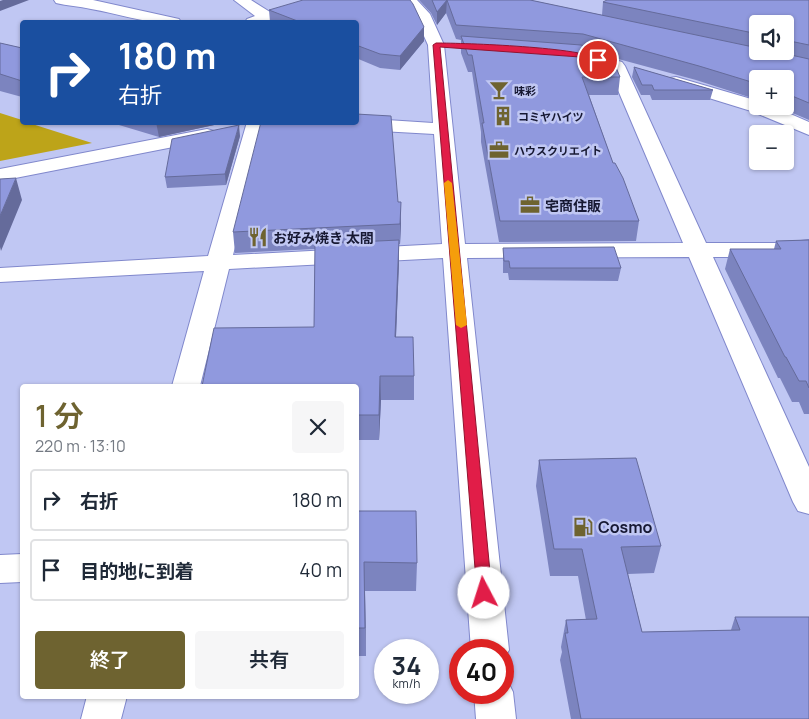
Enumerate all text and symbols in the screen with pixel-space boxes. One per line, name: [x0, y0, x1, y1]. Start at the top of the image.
map controls: [749, 15, 794, 170]
button: sound: [749, 15, 794, 60]
text: 180 m: [118, 32, 216, 80]
pin: [577, 39, 619, 81]
icon: right: [35, 40, 100, 105]
icon: arrive: [584, 46, 612, 74]
button: +: [749, 70, 794, 115]
bar icon: 味彩: [488, 79, 510, 101]
text: 右折: [118, 80, 162, 110]
place label: 味彩: [514, 83, 536, 98]
building icon: コミヤハイツ: [492, 105, 514, 127]
place label: コミヤハイツ: [518, 109, 584, 124]
button: −: [749, 125, 794, 170]
office icon: ハウスクリエイト: [488, 139, 510, 161]
place label: ハウスクリエイト: [514, 143, 602, 158]
office icon: 宅商住販: [519, 194, 541, 216]
place label: 宅商住販: [545, 196, 601, 215]
restaurant icon: お好み焼き 太閤: [247, 226, 269, 248]
place label: お好み焼き 太閤: [273, 228, 374, 247]
text: 1 分: [35, 395, 84, 436]
button: close: [292, 401, 344, 453]
text: 220 m · 13:10: [35, 435, 126, 457]
icon: right: [37, 486, 65, 514]
text: 180 m: [292, 487, 342, 513]
text: 右折: [80, 488, 118, 514]
fuel station icon: Cosmo: [572, 516, 594, 538]
place label: Cosmo: [598, 516, 652, 538]
icon: arrive: [37, 556, 65, 584]
text: 40 m: [299, 557, 342, 583]
text: 目的地に到着: [80, 558, 194, 584]
position arrow: [457, 566, 509, 618]
button: 終了: [35, 631, 185, 689]
button: 共有: [195, 631, 344, 689]
speed limit sign: 40: [449, 639, 514, 704]
text: 34: [392, 648, 421, 683]
text: km/h: [393, 675, 420, 692]

